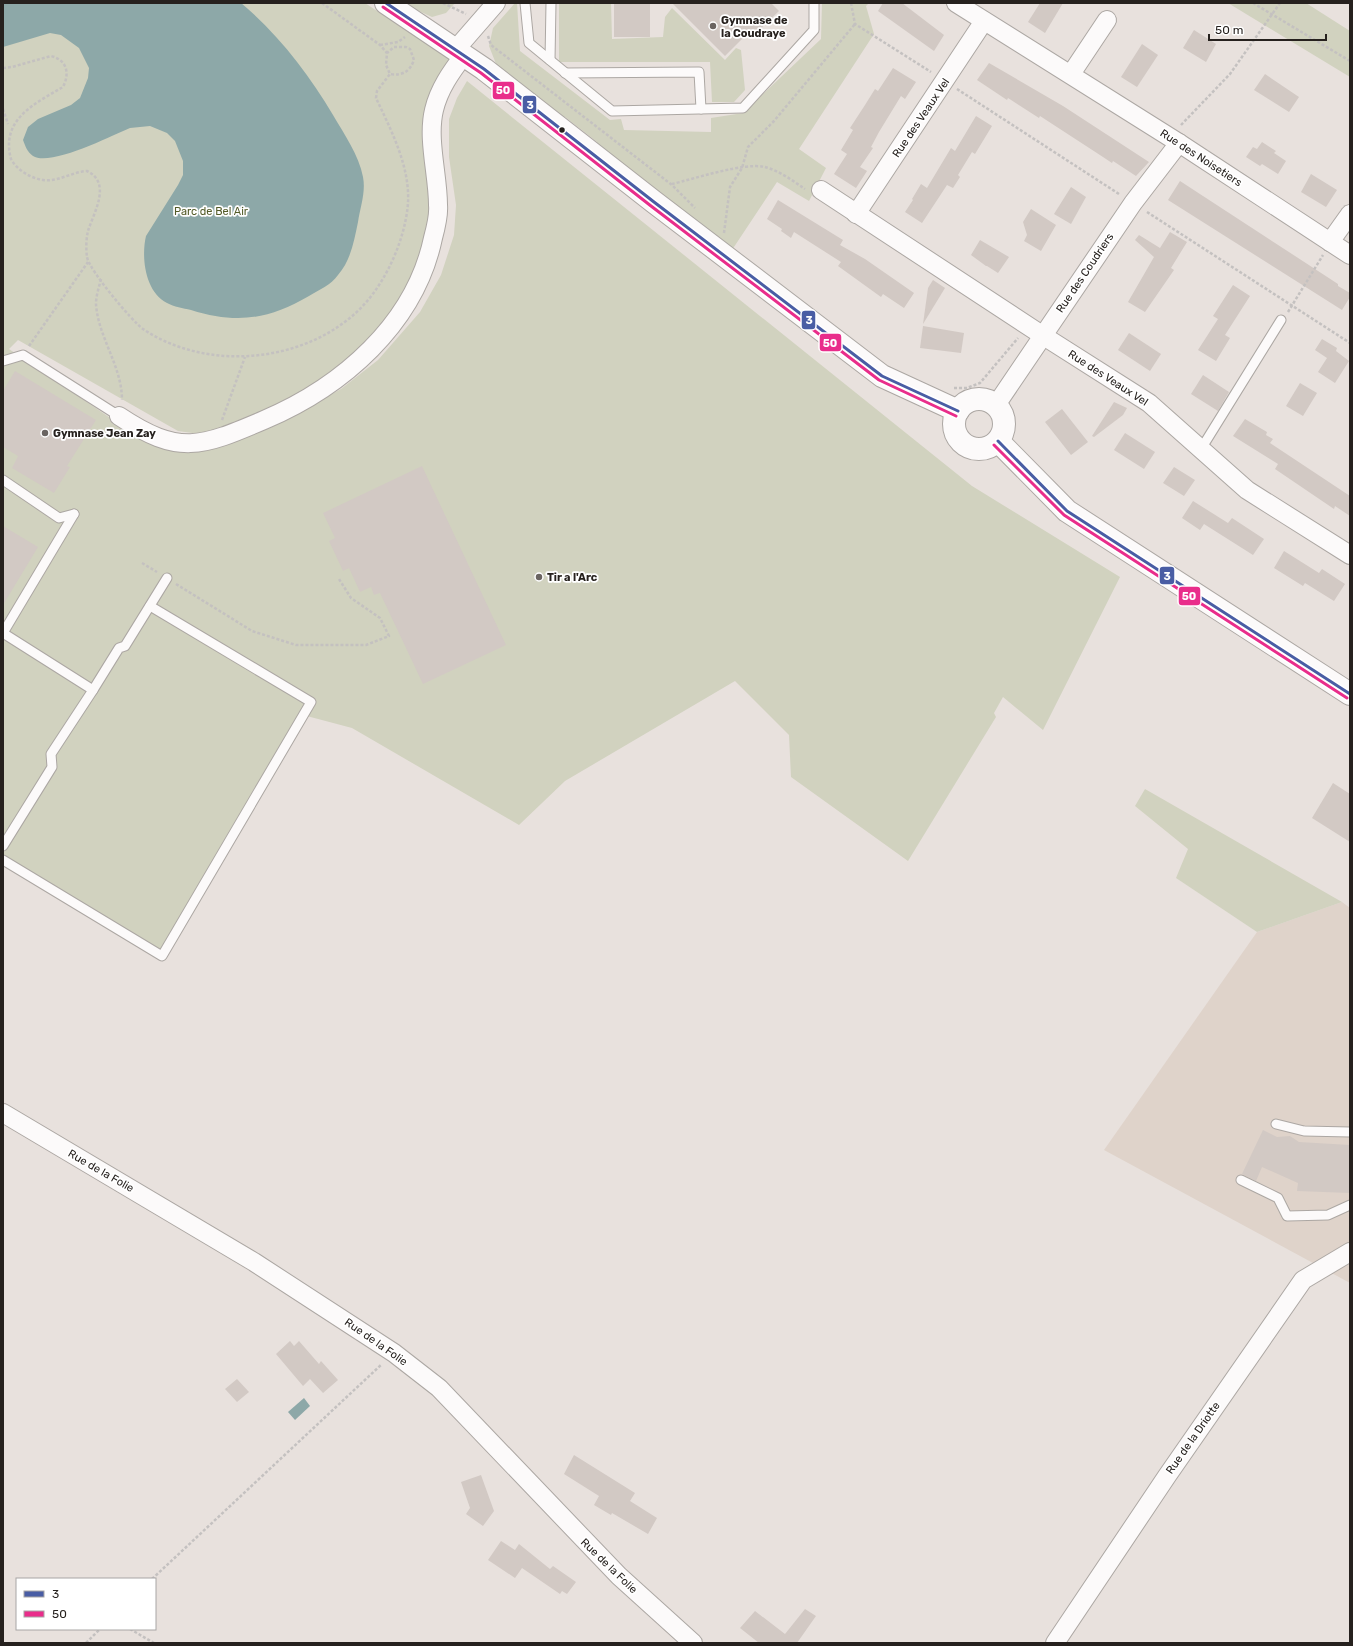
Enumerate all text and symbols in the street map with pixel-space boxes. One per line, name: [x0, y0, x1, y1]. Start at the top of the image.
place label: Gymnase de la Coudraye: [721, 14, 788, 40]
scale bar: [1209, 16, 1326, 42]
marker: Gymnase de la Coudraye: [708, 21, 718, 31]
text: 50 m: [1215, 23, 1243, 37]
street label: Rue des Veaux Vel: [890, 76, 952, 160]
line badge: 50: [492, 81, 515, 100]
text: 50: [496, 84, 510, 97]
line badge: 3: [522, 95, 537, 114]
text: 3: [526, 99, 534, 112]
unlabelled marker: [557, 125, 567, 135]
street label: Rue des Noisetiers: [1158, 127, 1245, 190]
park label: Parc de Bel Air: [174, 205, 249, 218]
street label: Rue des Coudriers: [1054, 230, 1117, 315]
line badge: 3: [801, 310, 816, 330]
text: 3: [805, 314, 813, 327]
line badge: 50: [819, 333, 842, 352]
text: 50: [823, 337, 837, 350]
street label: Rue des Veaux Vel: [1066, 347, 1150, 409]
place label: Gymnase Jean Zay: [53, 427, 156, 440]
marker: Gymnase Jean Zay: [40, 428, 50, 438]
line badge: 3: [1159, 566, 1175, 585]
text: 3: [1163, 570, 1171, 583]
place label: Tir a l'Arc: [547, 571, 598, 584]
marker: Tir a l'Arc: [534, 572, 544, 582]
line badge: 50: [1178, 586, 1201, 606]
text: 50: [1182, 590, 1196, 603]
street label: Rue de la Folie: [66, 1147, 136, 1195]
street label: Rue de la Folie: [342, 1316, 410, 1368]
street label: Rue de la Driotte: [1163, 1399, 1223, 1477]
street label: Rue de la Folie: [578, 1536, 640, 1596]
legend: [16, 1578, 156, 1630]
text: 3: [52, 1587, 59, 1601]
text: 50: [52, 1607, 67, 1621]

